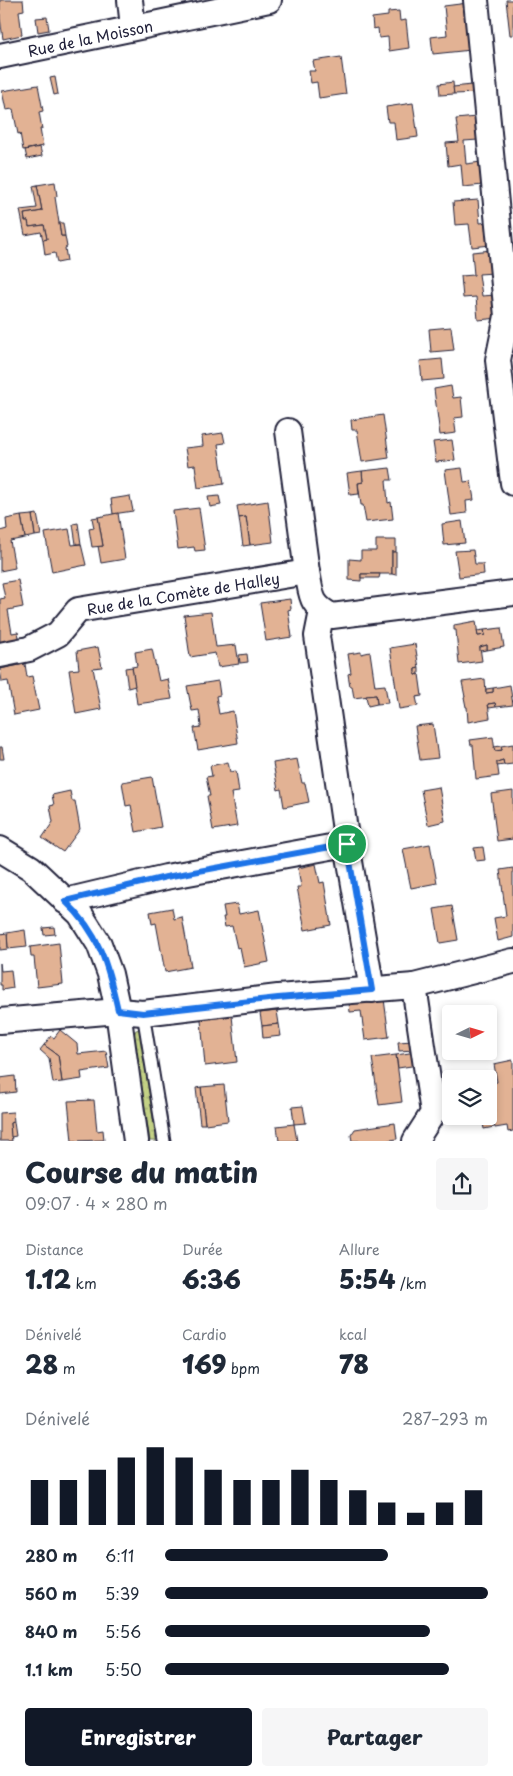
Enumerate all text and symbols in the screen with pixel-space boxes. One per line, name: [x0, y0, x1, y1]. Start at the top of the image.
street label: Rue de la Moisson: [25, 13, 155, 61]
street label: Rue de la Comète de Halley: [85, 565, 281, 620]
pin: [326, 823, 368, 865]
icon: arrive: [333, 830, 361, 858]
north arrow: [442, 1005, 498, 1060]
map controls: [442, 1005, 497, 1125]
button: layers: [442, 1070, 497, 1125]
text: Course du matin: [25, 1150, 258, 1193]
button: share: [436, 1158, 488, 1210]
text: 09:07 · 4 × 280 m: [25, 1191, 168, 1215]
text: Distance: [25, 1239, 84, 1260]
text: Durée: [182, 1239, 223, 1260]
text: Allure: [339, 1239, 380, 1260]
text: 1.12: [25, 1260, 71, 1298]
text: 6:36: [182, 1260, 241, 1298]
text: 5:54: [339, 1260, 395, 1298]
text: km: [71, 1273, 97, 1294]
text: /km: [395, 1273, 427, 1294]
text: Dénivelé: [25, 1324, 82, 1345]
text: Cardio: [182, 1324, 227, 1345]
text: kcal: [339, 1324, 367, 1345]
text: 28: [25, 1345, 58, 1383]
text: 169: [182, 1345, 226, 1383]
text: 78: [339, 1345, 369, 1383]
text: m: [58, 1358, 76, 1379]
text: bpm: [226, 1358, 260, 1379]
text: Dénivelé: [25, 1406, 90, 1430]
text: 287–293 m: [402, 1406, 488, 1430]
text: 280 m: [25, 1543, 77, 1567]
text: 6:11: [105, 1543, 134, 1567]
text: 560 m: [25, 1581, 77, 1605]
text: 5:39: [105, 1581, 139, 1605]
text: 840 m: [25, 1619, 78, 1643]
text: 5:56: [105, 1619, 141, 1643]
text: 1.1 km: [25, 1657, 73, 1681]
text: 5:50: [105, 1657, 142, 1681]
button: Enregistrer: [25, 1708, 252, 1766]
button: Partager: [262, 1708, 488, 1766]

